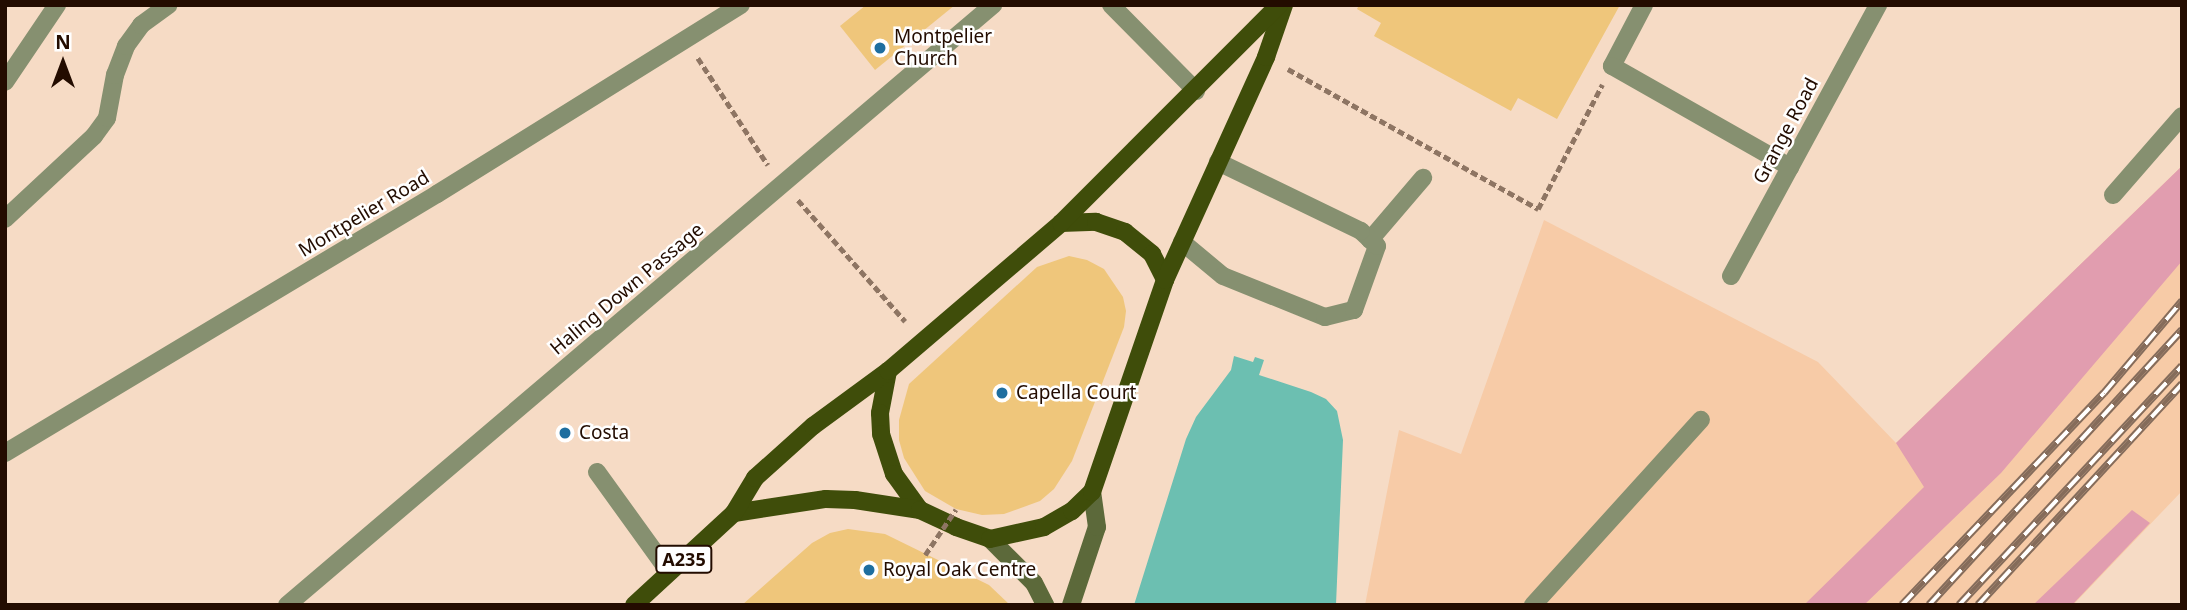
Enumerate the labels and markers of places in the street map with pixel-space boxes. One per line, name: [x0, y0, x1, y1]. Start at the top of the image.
place label: Montpelier Church: [894, 26, 992, 70]
marker: Montpelier Church: [872, 40, 888, 56]
place label: Capella Court: [1016, 382, 1136, 404]
marker: Capella Court: [994, 385, 1010, 401]
place label: Costa: [579, 422, 629, 444]
marker: Costa: [557, 425, 573, 441]
place label: Royal Oak Centre: [883, 559, 1036, 581]
marker: Royal Oak Centre: [861, 562, 877, 578]

